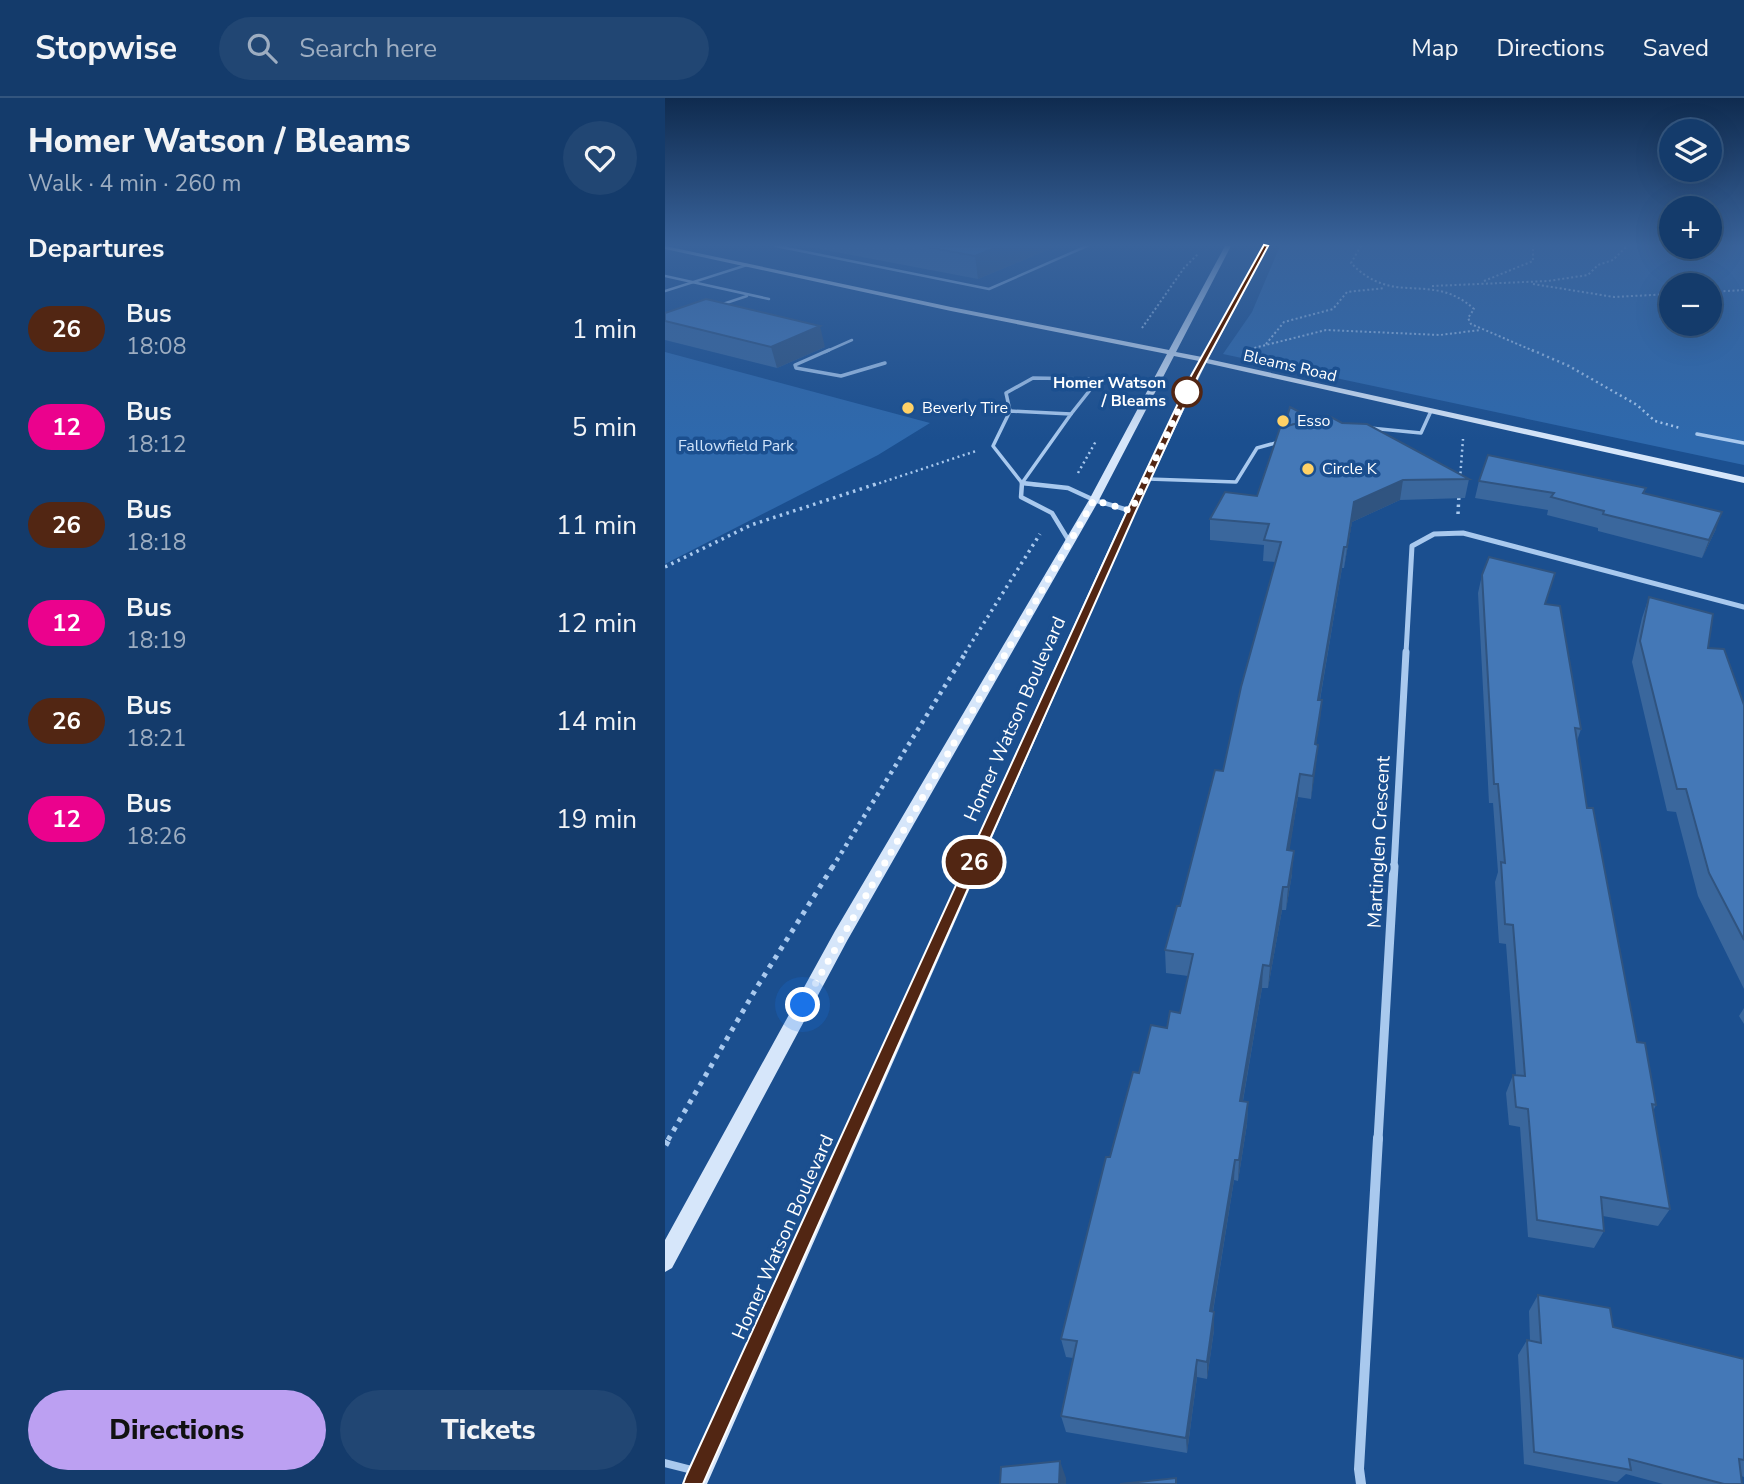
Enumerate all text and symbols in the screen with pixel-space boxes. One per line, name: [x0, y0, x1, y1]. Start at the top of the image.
search box: [219, 17, 709, 80]
text: Stopwise: [35, 26, 177, 71]
icon: search: [243, 29, 281, 67]
text: Search here: [299, 31, 437, 66]
text: Map: [1411, 32, 1458, 64]
text: Directions: [1496, 32, 1605, 64]
text: Saved: [1643, 32, 1709, 64]
text: Homer Watson / Bleams: [28, 119, 410, 164]
map controls: [1659, 119, 1722, 336]
button: layers: [1659, 119, 1722, 182]
button: heart: [563, 121, 637, 195]
text: Walk · 4 min · 260 m: [28, 168, 241, 199]
button: +: [1659, 196, 1722, 259]
text: Departures: [28, 231, 164, 266]
button: −: [1659, 273, 1722, 336]
text: Bus: [126, 296, 172, 331]
text: 1 min: [572, 312, 637, 347]
text: 26: [52, 313, 81, 345]
text: 18:08: [126, 331, 186, 362]
street label: Bleams Road: [1241, 345, 1339, 387]
place label: Homer Watson / Bleams: [1053, 372, 1166, 412]
marker: Homer Watson / Bleams: [1172, 377, 1202, 407]
text: Bus: [126, 394, 172, 429]
place label: Beverly Tire: [922, 397, 1008, 419]
marker: Beverly Tire: [900, 400, 916, 416]
text: 5 min: [572, 410, 637, 445]
place label: Esso: [1297, 410, 1331, 432]
text: 12: [52, 411, 81, 443]
marker: Esso: [1275, 413, 1291, 429]
text: 18:12: [126, 429, 186, 460]
park label: Fallowfield Park: [678, 435, 795, 457]
place label: Circle K: [1322, 458, 1378, 480]
marker: Circle K: [1300, 461, 1316, 477]
text: Bus: [126, 492, 172, 527]
text: 11 min: [556, 508, 637, 543]
text: 26: [52, 509, 81, 541]
text: 18:18: [126, 527, 186, 558]
text: Bus: [126, 590, 172, 625]
text: 12 min: [556, 606, 637, 641]
text: 12: [52, 607, 81, 639]
street label: Homer Watson Boulevard: [958, 612, 1072, 826]
text: 18:19: [126, 625, 186, 656]
text: Bus: [126, 688, 172, 723]
text: 14 min: [556, 704, 637, 739]
text: 26: [52, 705, 81, 737]
text: 18:21: [126, 723, 186, 754]
street label: Martinglen Crescent: [1361, 755, 1397, 929]
text: Bus: [126, 786, 172, 821]
text: 19 min: [556, 802, 637, 837]
text: 12: [52, 803, 81, 835]
text: 18:26: [126, 821, 186, 852]
line badge: 26: [943, 839, 1005, 885]
text: 26: [960, 846, 988, 878]
your location: [785, 987, 820, 1022]
street label: Homer Watson Boulevard: [726, 1130, 840, 1344]
button: Directions: [28, 1390, 326, 1470]
button: Tickets: [340, 1390, 637, 1470]

